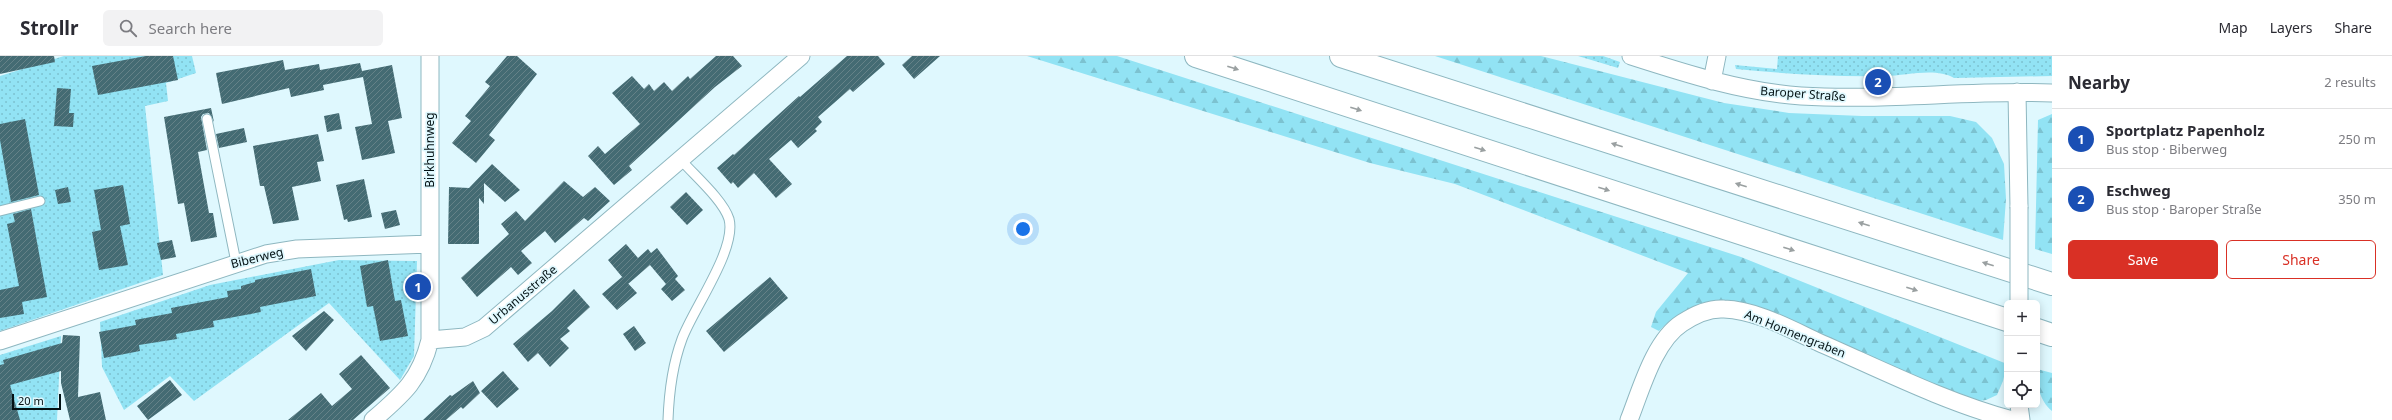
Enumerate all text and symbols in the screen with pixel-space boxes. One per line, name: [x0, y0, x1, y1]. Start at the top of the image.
search box: [103, 10, 383, 46]
text: Strollr: [20, 15, 79, 41]
icon: search: [117, 17, 139, 39]
text: Search here: [149, 18, 232, 38]
text: Map: [2219, 18, 2248, 37]
text: Layers: [2270, 18, 2312, 37]
text: Share: [2334, 18, 2372, 37]
one-way arrow: [1227, 65, 1239, 71]
pin: 2: [1865, 67, 1891, 97]
text: Nearby: [2068, 71, 2130, 94]
text: 2 results: [2324, 73, 2376, 91]
street label: Baroper Straße: [1760, 82, 1846, 105]
one-way arrow: [1351, 106, 1363, 112]
street label: Birkhuhnweg: [421, 112, 438, 188]
text: Sportplatz Papenholz: [2106, 120, 2265, 140]
text: 1: [2077, 130, 2085, 148]
text: 250 m: [2338, 130, 2376, 148]
text: Bus stop · Biberweg: [2106, 140, 2227, 158]
one-way arrow: [1610, 142, 1622, 148]
one-way arrow: [1474, 146, 1486, 152]
text: Eschweg: [2106, 180, 2171, 200]
one-way arrow: [1734, 182, 1746, 188]
one-way arrow: [1598, 186, 1610, 192]
text: 2: [2077, 190, 2085, 208]
text: 350 m: [2338, 190, 2376, 208]
text: Bus stop · Baroper Straße: [2106, 200, 2262, 218]
your location: [1013, 219, 1033, 239]
one-way arrow: [1858, 221, 1870, 227]
button: Save: [2068, 240, 2218, 279]
button: Share: [2226, 240, 2376, 279]
street label: Biberweg: [229, 243, 285, 272]
one-way arrow: [1783, 246, 1795, 252]
street label: Urbanusstraße: [485, 261, 561, 328]
one-way arrow: [1982, 261, 1994, 267]
pin: 1: [405, 272, 431, 302]
one-way arrow: [1907, 286, 1919, 292]
map controls: [2004, 300, 2040, 408]
button: +: [2004, 300, 2040, 336]
street label: Am Honnengraben: [1742, 306, 1848, 362]
button: −: [2004, 336, 2040, 372]
button: locate: [2004, 372, 2040, 408]
scale bar: [12, 392, 61, 411]
text: 20 m: [18, 393, 44, 408]

